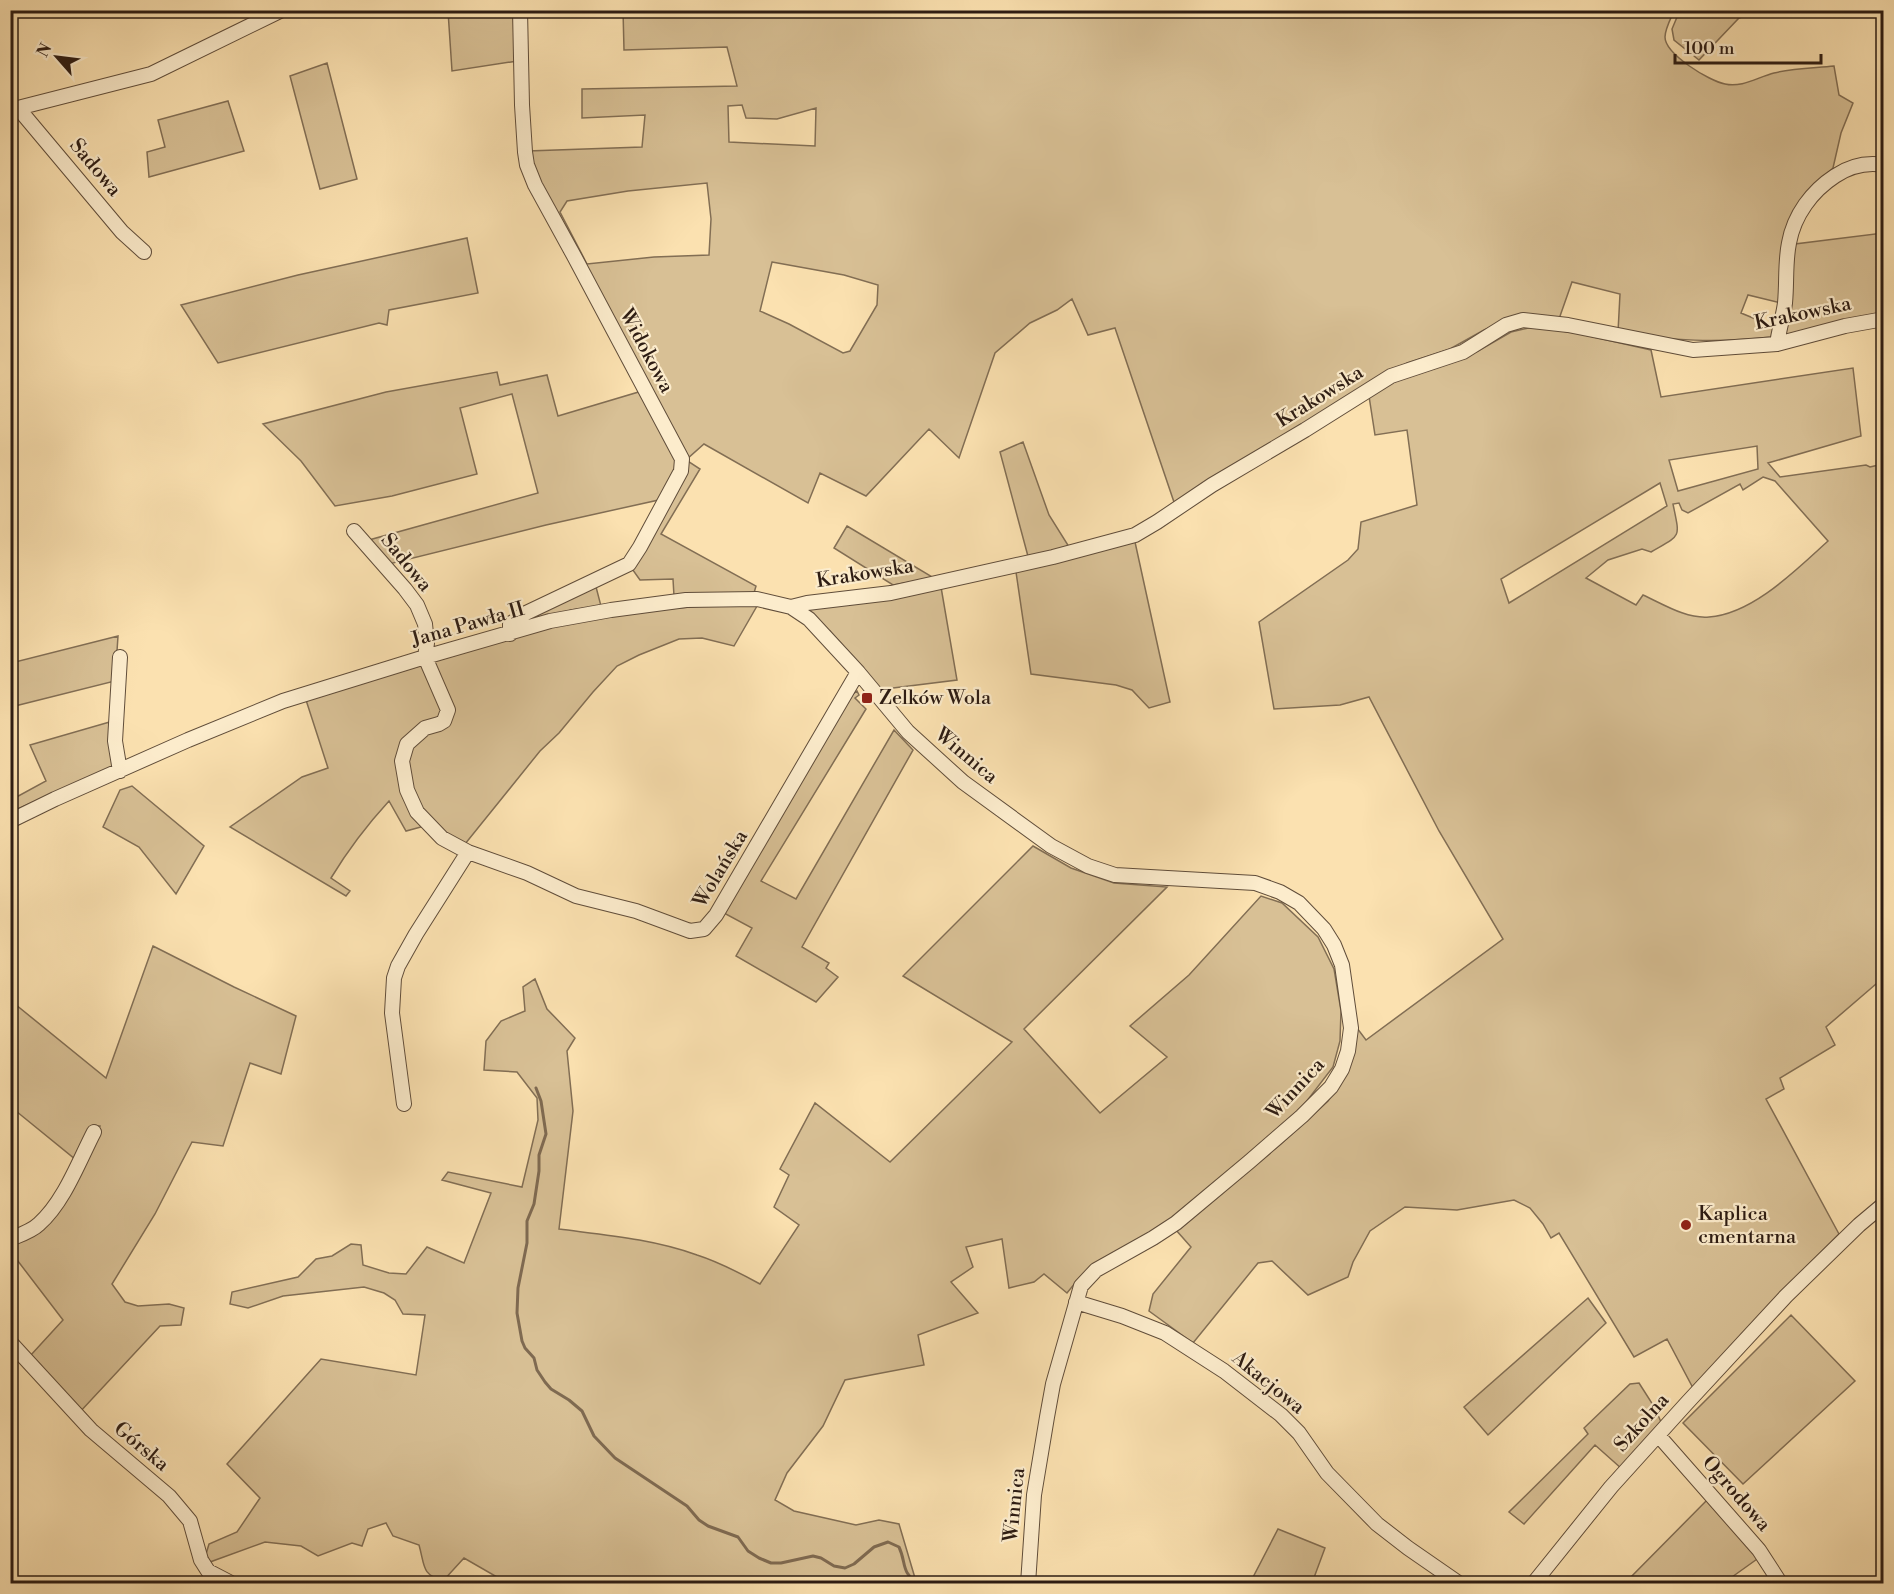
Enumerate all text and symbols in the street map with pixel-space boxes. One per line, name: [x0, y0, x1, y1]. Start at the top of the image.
north arrow: [27, 27, 87, 87]
scale bar: [1675, 27, 1820, 65]
text: 100 m: [1684, 37, 1735, 60]
text: N: [33, 40, 57, 61]
street label: Sadowa: [64, 134, 127, 203]
street label: Krakowska: [1752, 291, 1855, 336]
street label: Widokowa: [613, 304, 679, 398]
street label: Krakowska: [1272, 360, 1369, 434]
street label: Sadowa: [375, 529, 438, 598]
street label: Krakowska: [814, 554, 916, 594]
street label: Jana Pawła II: [408, 597, 528, 653]
place label: Zelków Wola: [879, 686, 992, 711]
marker: Zelków Wola: [860, 691, 874, 705]
street label: Winnica: [929, 722, 1003, 790]
street label: Wolańska: [688, 825, 754, 913]
street label: Winnica: [1261, 1053, 1331, 1126]
place label: Kaplica cmentarna: [1698, 1202, 1797, 1250]
marker: Kaplica cmentarna: [1679, 1218, 1693, 1232]
street label: Akacjowa: [1226, 1345, 1310, 1420]
street label: Szkolna: [1609, 1388, 1675, 1458]
street label: Górska: [108, 1417, 174, 1478]
street label: Ogrodowa: [1696, 1451, 1776, 1538]
street label: Winnica: [999, 1466, 1031, 1544]

